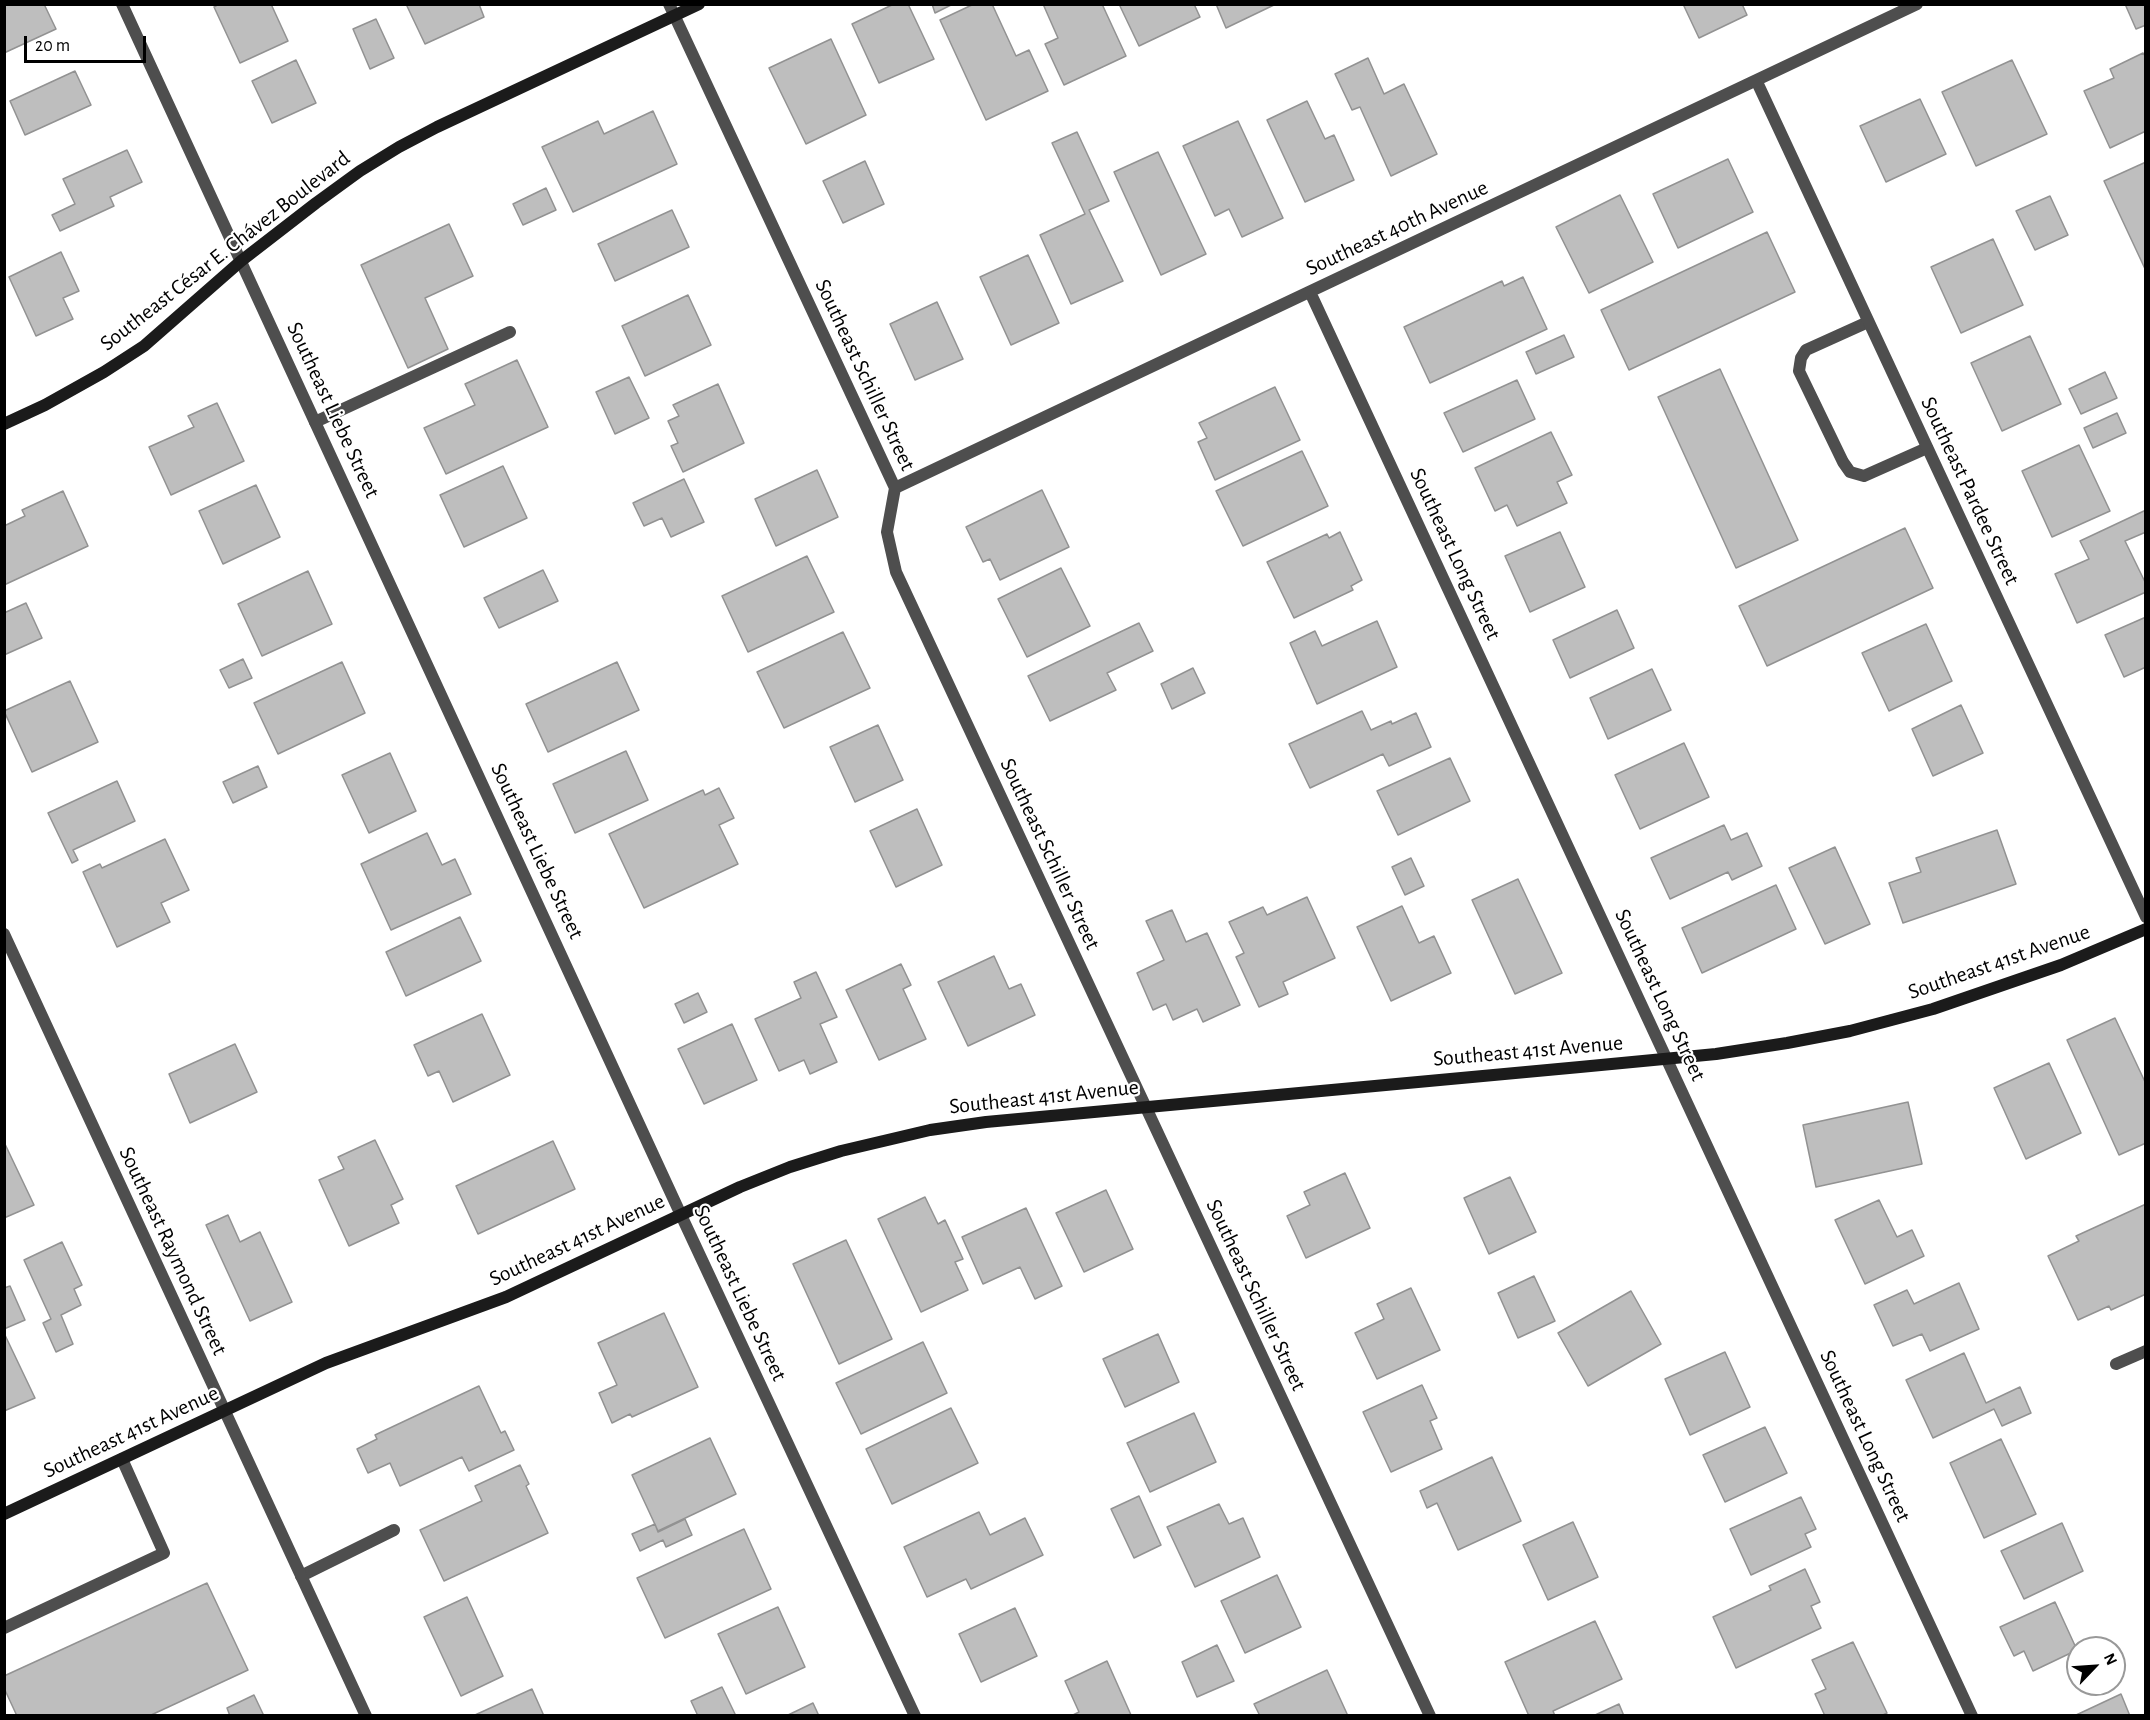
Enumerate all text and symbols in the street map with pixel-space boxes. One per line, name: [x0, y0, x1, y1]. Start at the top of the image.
scale bar: [27, 24, 148, 62]
text: 20 m: [35, 37, 70, 55]
street label: Southeast César E. Chávez Boulevard: [95, 145, 355, 357]
street label: Southeast 40th Avenue: [1302, 174, 1492, 282]
street label: Southeast Schiller Street: [809, 275, 921, 475]
street label: Southeast Liebe Street: [281, 318, 385, 502]
street label: Southeast Pardee Street: [1915, 393, 2025, 589]
street label: Southeast Long Street: [1404, 464, 1506, 644]
street label: Southeast Schiller Street: [994, 754, 1106, 954]
street label: Southeast Liebe Street: [485, 759, 589, 943]
street label: Southeast Long Street: [1609, 905, 1711, 1085]
street label: Southeast 41st Avenue: [1905, 918, 2093, 1006]
street label: Southeast 41st Avenue: [1432, 1030, 1624, 1072]
street label: Southeast 41st Avenue: [948, 1074, 1140, 1120]
street label: Southeast Raymond Street: [113, 1143, 233, 1359]
street label: Southeast 41st Avenue: [485, 1188, 669, 1292]
street label: Southeast Schiller Street: [1200, 1195, 1312, 1395]
street label: Southeast Liebe Street: [688, 1201, 792, 1385]
street label: Southeast Long Street: [1814, 1346, 1916, 1526]
street label: Southeast 41st Avenue: [39, 1380, 223, 1484]
north arrow: [2066, 1636, 2126, 1696]
text: N: [2101, 1651, 2120, 1668]

